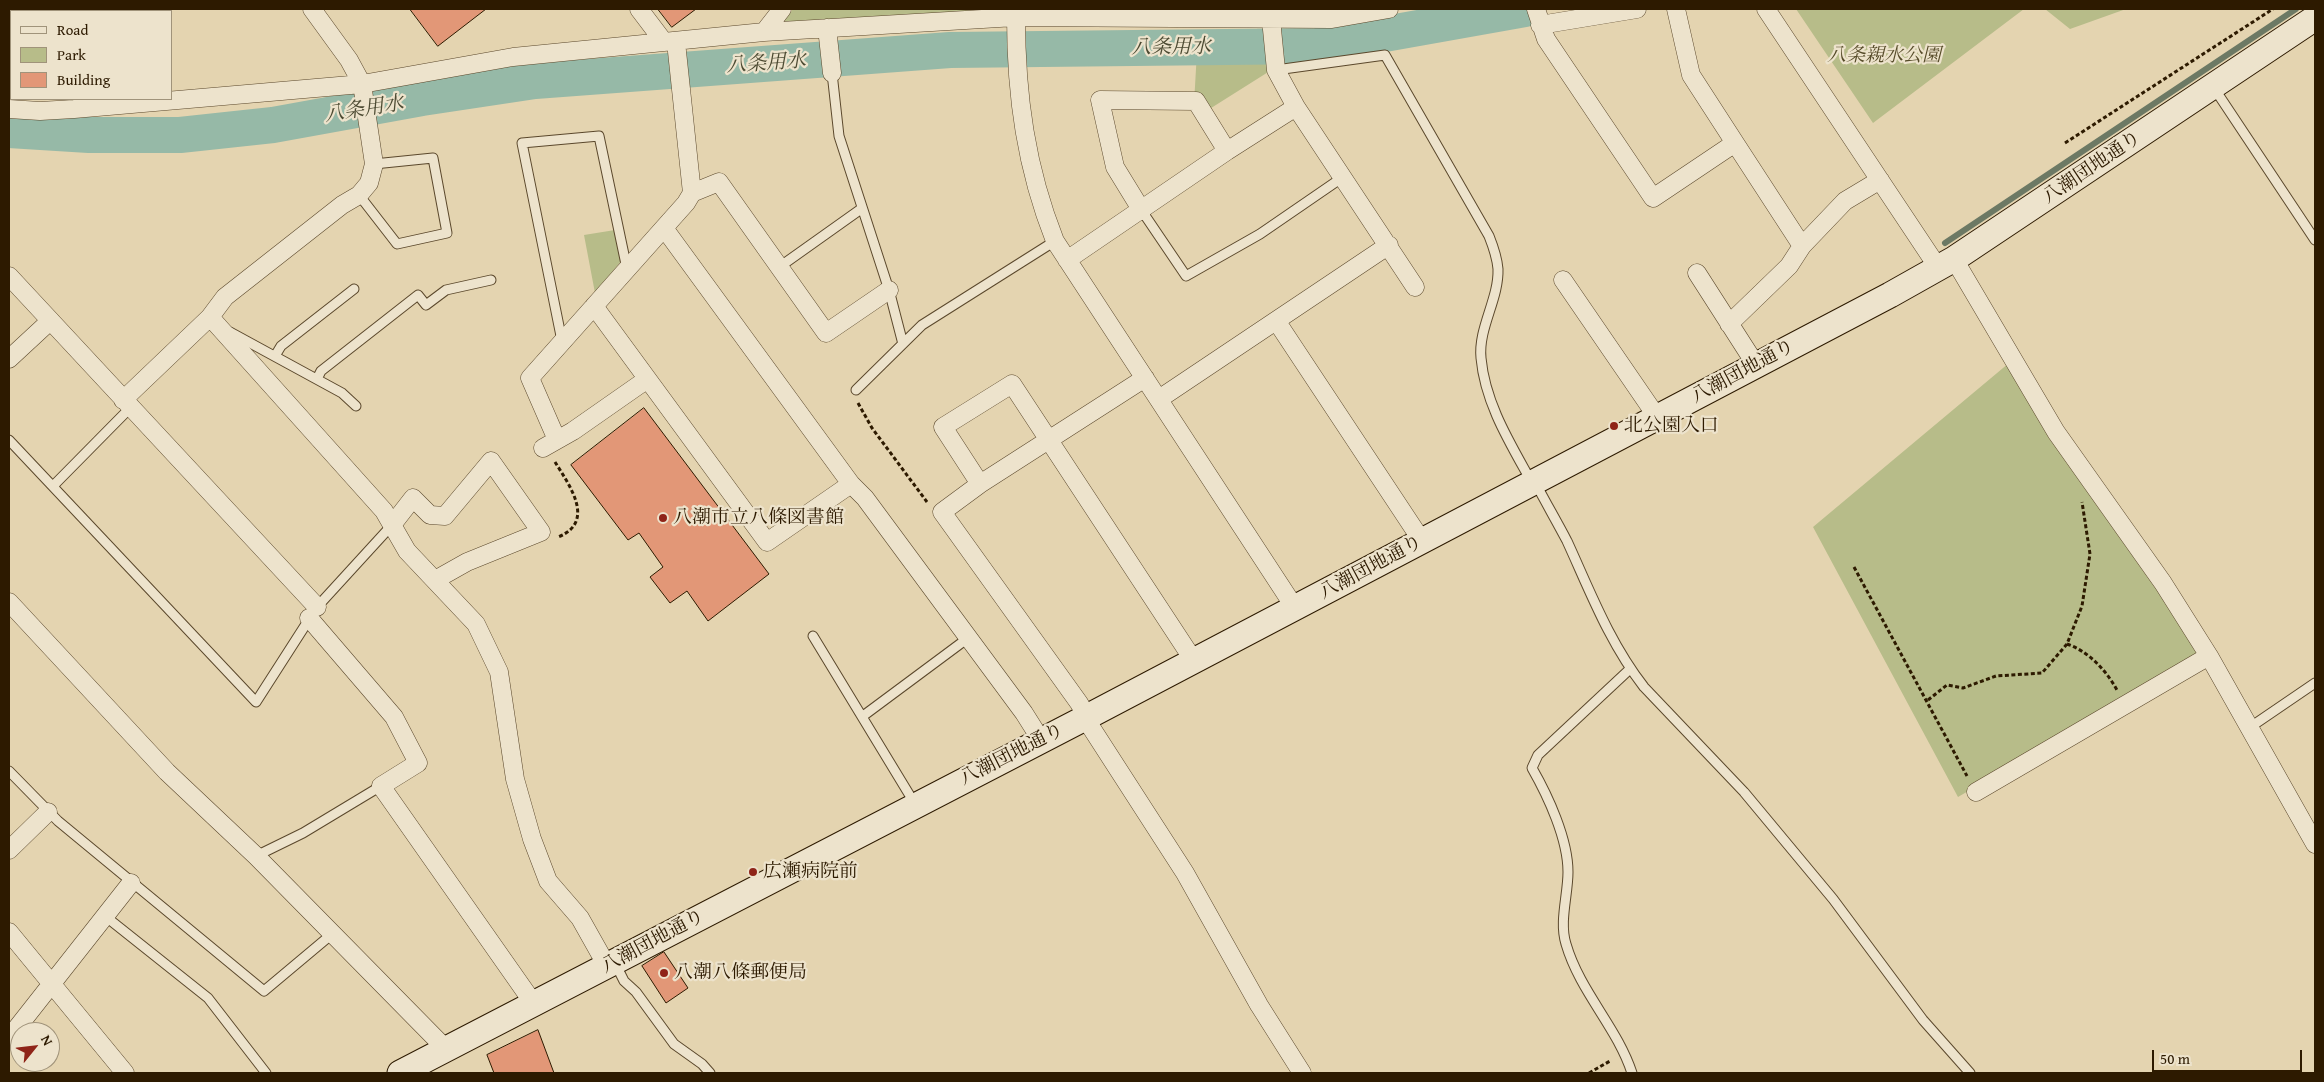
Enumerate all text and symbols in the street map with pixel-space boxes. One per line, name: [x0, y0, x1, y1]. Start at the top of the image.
legend: [10, 10, 172, 100]
text: Road: [57, 19, 88, 40]
water label: 八条用水: [1131, 35, 1211, 61]
text: Park: [57, 44, 86, 65]
park label: 八条親水公園: [1827, 45, 1941, 67]
water label: 八条用水: [725, 49, 807, 79]
text: Building: [57, 69, 110, 90]
water label: 八条用水: [323, 92, 405, 128]
street label: 八潮団地通り: [2038, 127, 2146, 209]
street label: 八潮団地通り: [1687, 335, 1799, 409]
place label: 北公園入口: [1624, 415, 1719, 437]
marker: 北公園入口: [1608, 420, 1620, 432]
place label: 八潮市立八條図書館: [673, 507, 844, 529]
marker: 八潮市立八條図書館: [657, 512, 669, 524]
street label: 八潮団地通り: [1315, 531, 1427, 605]
street label: 八潮団地通り: [956, 719, 1068, 791]
place label: 広瀬病院前: [763, 861, 858, 883]
marker: 広瀬病院前: [747, 866, 759, 878]
street label: 八潮団地通り: [597, 905, 709, 979]
place label: 八潮八條郵便局: [674, 962, 807, 984]
marker: 八潮八條郵便局: [658, 967, 670, 979]
north arrow: [10, 1022, 60, 1072]
text: N: [36, 1031, 58, 1049]
scale bar: [2154, 1040, 2304, 1072]
text: 50 m: [2160, 1048, 2190, 1069]

